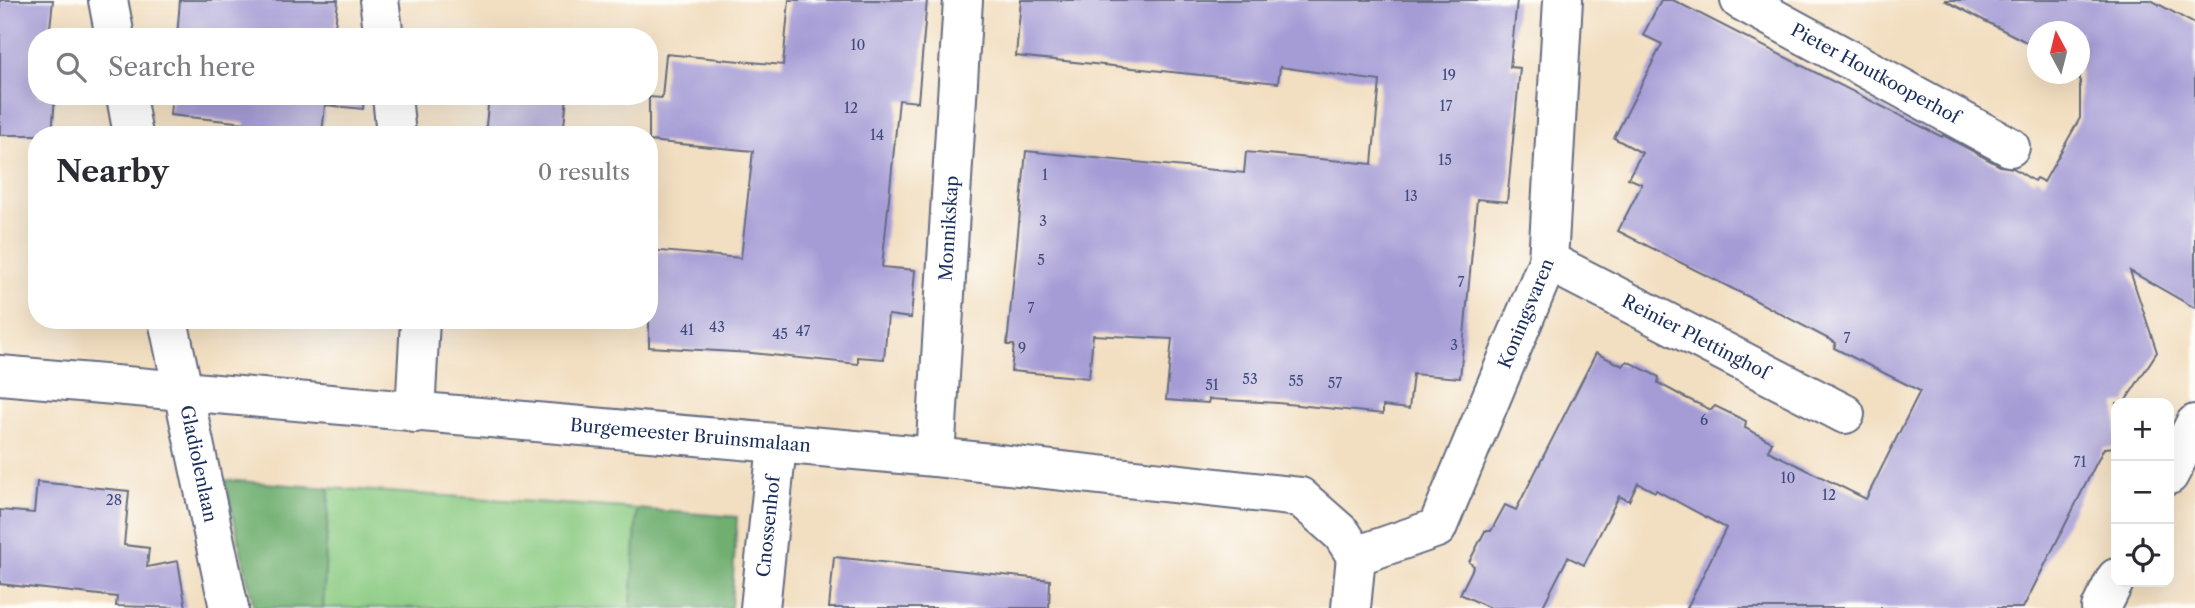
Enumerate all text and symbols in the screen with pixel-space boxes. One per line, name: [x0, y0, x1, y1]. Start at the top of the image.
street label: Pieter Houtkooperhof: [1787, 19, 1966, 130]
north arrow: [2027, 21, 2090, 84]
search box: [28, 28, 658, 105]
house number: 10: [851, 36, 865, 54]
icon: search: [52, 48, 90, 86]
text: Search here: [108, 51, 255, 83]
house number: 19: [1442, 66, 1456, 84]
house number: 17: [1440, 97, 1452, 115]
house number: 12: [844, 99, 858, 117]
house number: 14: [870, 126, 884, 144]
house number: 15: [1438, 151, 1452, 169]
text: Nearby: [56, 153, 169, 190]
text: 0 results: [538, 158, 630, 186]
house number: 1: [1042, 166, 1048, 184]
street label: Monnikskap: [935, 175, 963, 282]
house number: 13: [1404, 187, 1418, 205]
house number: 3: [1039, 212, 1047, 230]
house number: 5: [1037, 251, 1045, 269]
street label: Koningsvaren: [1494, 255, 1559, 372]
house number: 7: [1458, 273, 1465, 291]
street label: Reinier Plettinghof: [1618, 290, 1775, 385]
house number: 7: [1028, 299, 1035, 317]
house number: 43: [709, 318, 725, 336]
house number: 41: [680, 321, 694, 339]
house number: 47: [796, 322, 811, 340]
house number: 45: [772, 325, 788, 343]
house number: 7: [1844, 329, 1851, 347]
house number: 3: [1450, 336, 1458, 354]
house number: 9: [1018, 339, 1026, 357]
house number: 53: [1242, 370, 1258, 388]
house number: 55: [1288, 372, 1304, 390]
house number: 57: [1328, 374, 1342, 392]
house number: 51: [1205, 376, 1219, 394]
map controls: [2111, 398, 2174, 587]
button: +: [2111, 398, 2174, 461]
street label: Gladiolenlaan: [175, 403, 222, 524]
house number: 6: [1700, 411, 1708, 429]
street label: Burgemeester Bruinsmalaan: [569, 414, 812, 457]
house number: 71: [2074, 453, 2086, 471]
button: −: [2111, 461, 2174, 524]
house number: 10: [1781, 469, 1795, 487]
street label: Cnossenhof: [752, 472, 785, 578]
house number: 12: [1822, 486, 1836, 504]
house number: 28: [106, 491, 122, 509]
button: locate: [2111, 524, 2174, 587]

